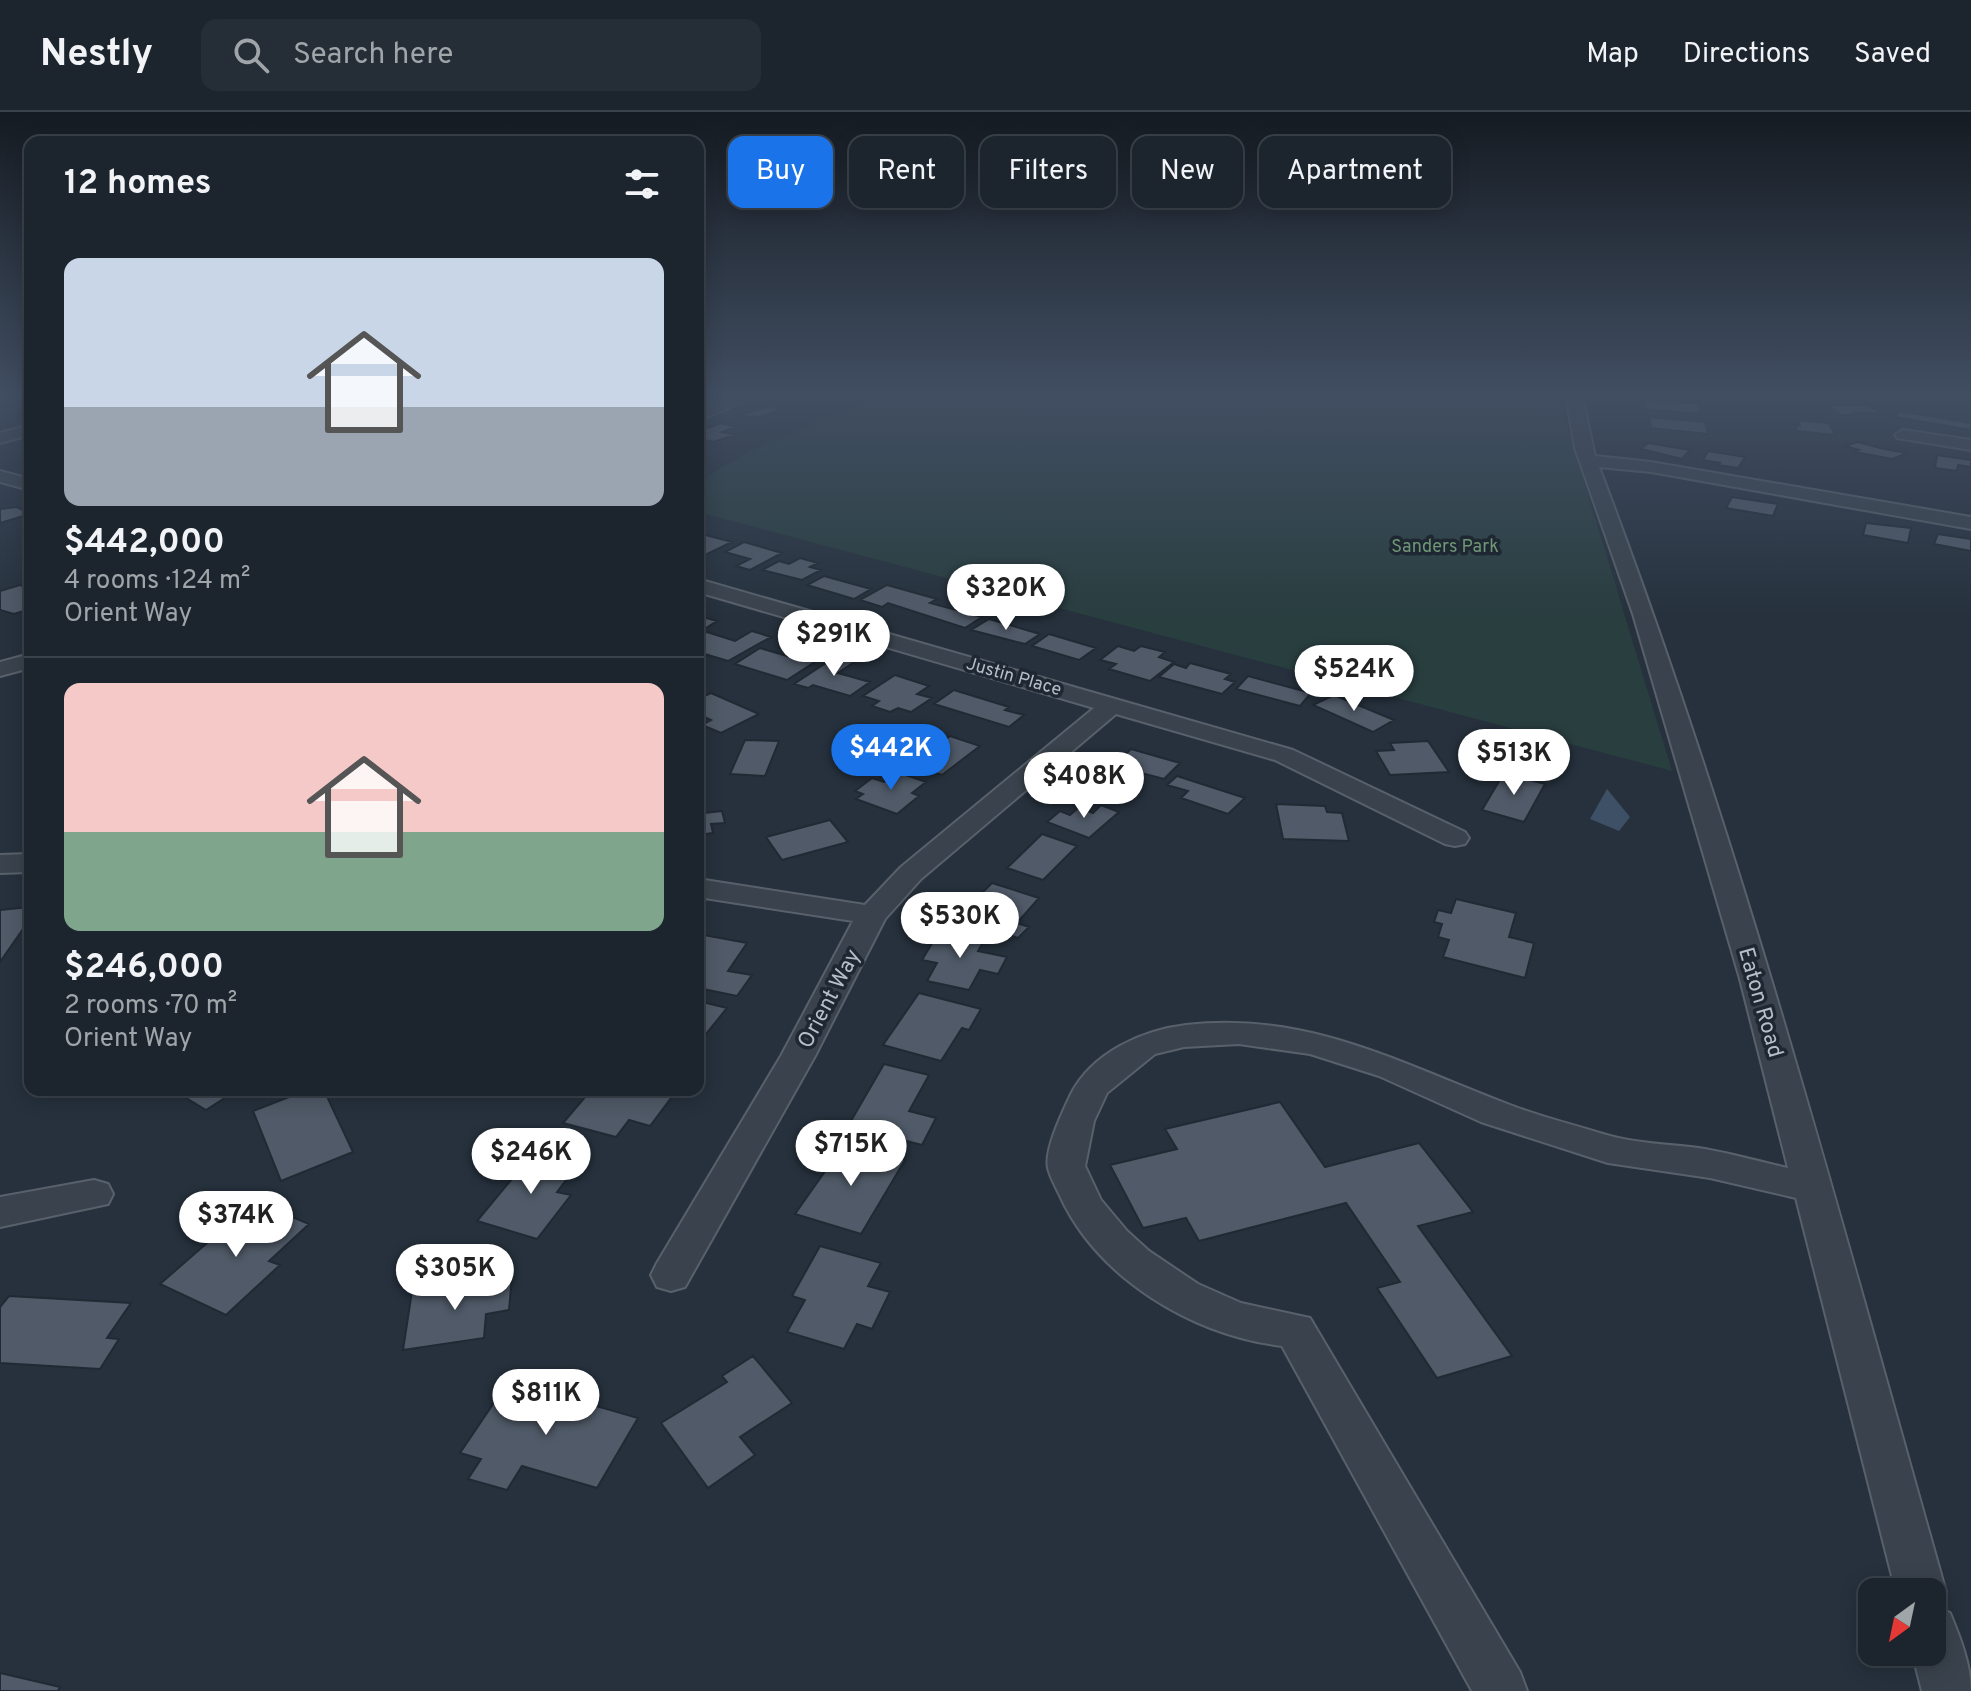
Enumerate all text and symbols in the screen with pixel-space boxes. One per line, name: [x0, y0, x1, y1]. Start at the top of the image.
search box: [201, 19, 761, 91]
text: Nestly: [40, 31, 153, 80]
icon: search: [229, 33, 273, 77]
text: Search here: [293, 37, 453, 74]
text: Map: [1586, 37, 1639, 73]
text: Directions: [1683, 37, 1810, 73]
text: Saved: [1854, 37, 1931, 73]
chip: Buy: [728, 136, 833, 208]
chip: Rent: [849, 136, 964, 208]
chip: Filters: [980, 136, 1116, 208]
chip: New: [1132, 136, 1243, 208]
chip: Apartment: [1259, 136, 1451, 208]
icon: filters: [620, 162, 664, 206]
text: 12 homes: [64, 163, 211, 206]
icon: home: [292, 310, 436, 454]
text: $442,000: [64, 522, 225, 565]
park label: Sanders Park: [1391, 536, 1499, 559]
pin: $320K: [950, 564, 1062, 632]
text: 4 rooms · 124 m²: [64, 565, 251, 598]
text: $320K: [965, 573, 1047, 606]
text: Orient Way: [64, 598, 192, 631]
pin: $291K: [778, 610, 890, 678]
text: $291K: [796, 619, 872, 652]
pin: $524K: [1298, 645, 1410, 713]
street label: Justin Place: [963, 653, 1064, 702]
text: $524K: [1313, 654, 1395, 687]
pin: $442K: [835, 724, 947, 792]
pin: $513K: [1458, 729, 1570, 797]
text: $442K: [849, 733, 933, 766]
icon: home: [292, 735, 436, 879]
text: $513K: [1476, 738, 1552, 771]
pin: $408K: [1028, 752, 1140, 820]
text: $408K: [1042, 761, 1126, 794]
pin: $530K: [904, 892, 1016, 960]
text: $530K: [919, 901, 1001, 934]
street label: Orient Way: [793, 945, 868, 1053]
street label: Eaton Road: [1731, 945, 1788, 1061]
text: $246,000: [64, 947, 224, 990]
text: 2 rooms · 70 m²: [64, 990, 237, 1023]
text: Orient Way: [64, 1023, 192, 1056]
pin: $715K: [795, 1120, 907, 1188]
pin: $246K: [475, 1128, 587, 1196]
text: $715K: [814, 1129, 888, 1162]
text: $246K: [490, 1137, 572, 1170]
pin: $374K: [180, 1191, 292, 1259]
text: $374K: [197, 1200, 275, 1233]
pin: $305K: [399, 1244, 511, 1312]
text: $305K: [414, 1253, 496, 1286]
pin: $811K: [490, 1369, 602, 1437]
text: $811K: [510, 1378, 582, 1411]
north arrow: [1858, 1578, 1946, 1666]
map controls: [1858, 1578, 1946, 1666]

